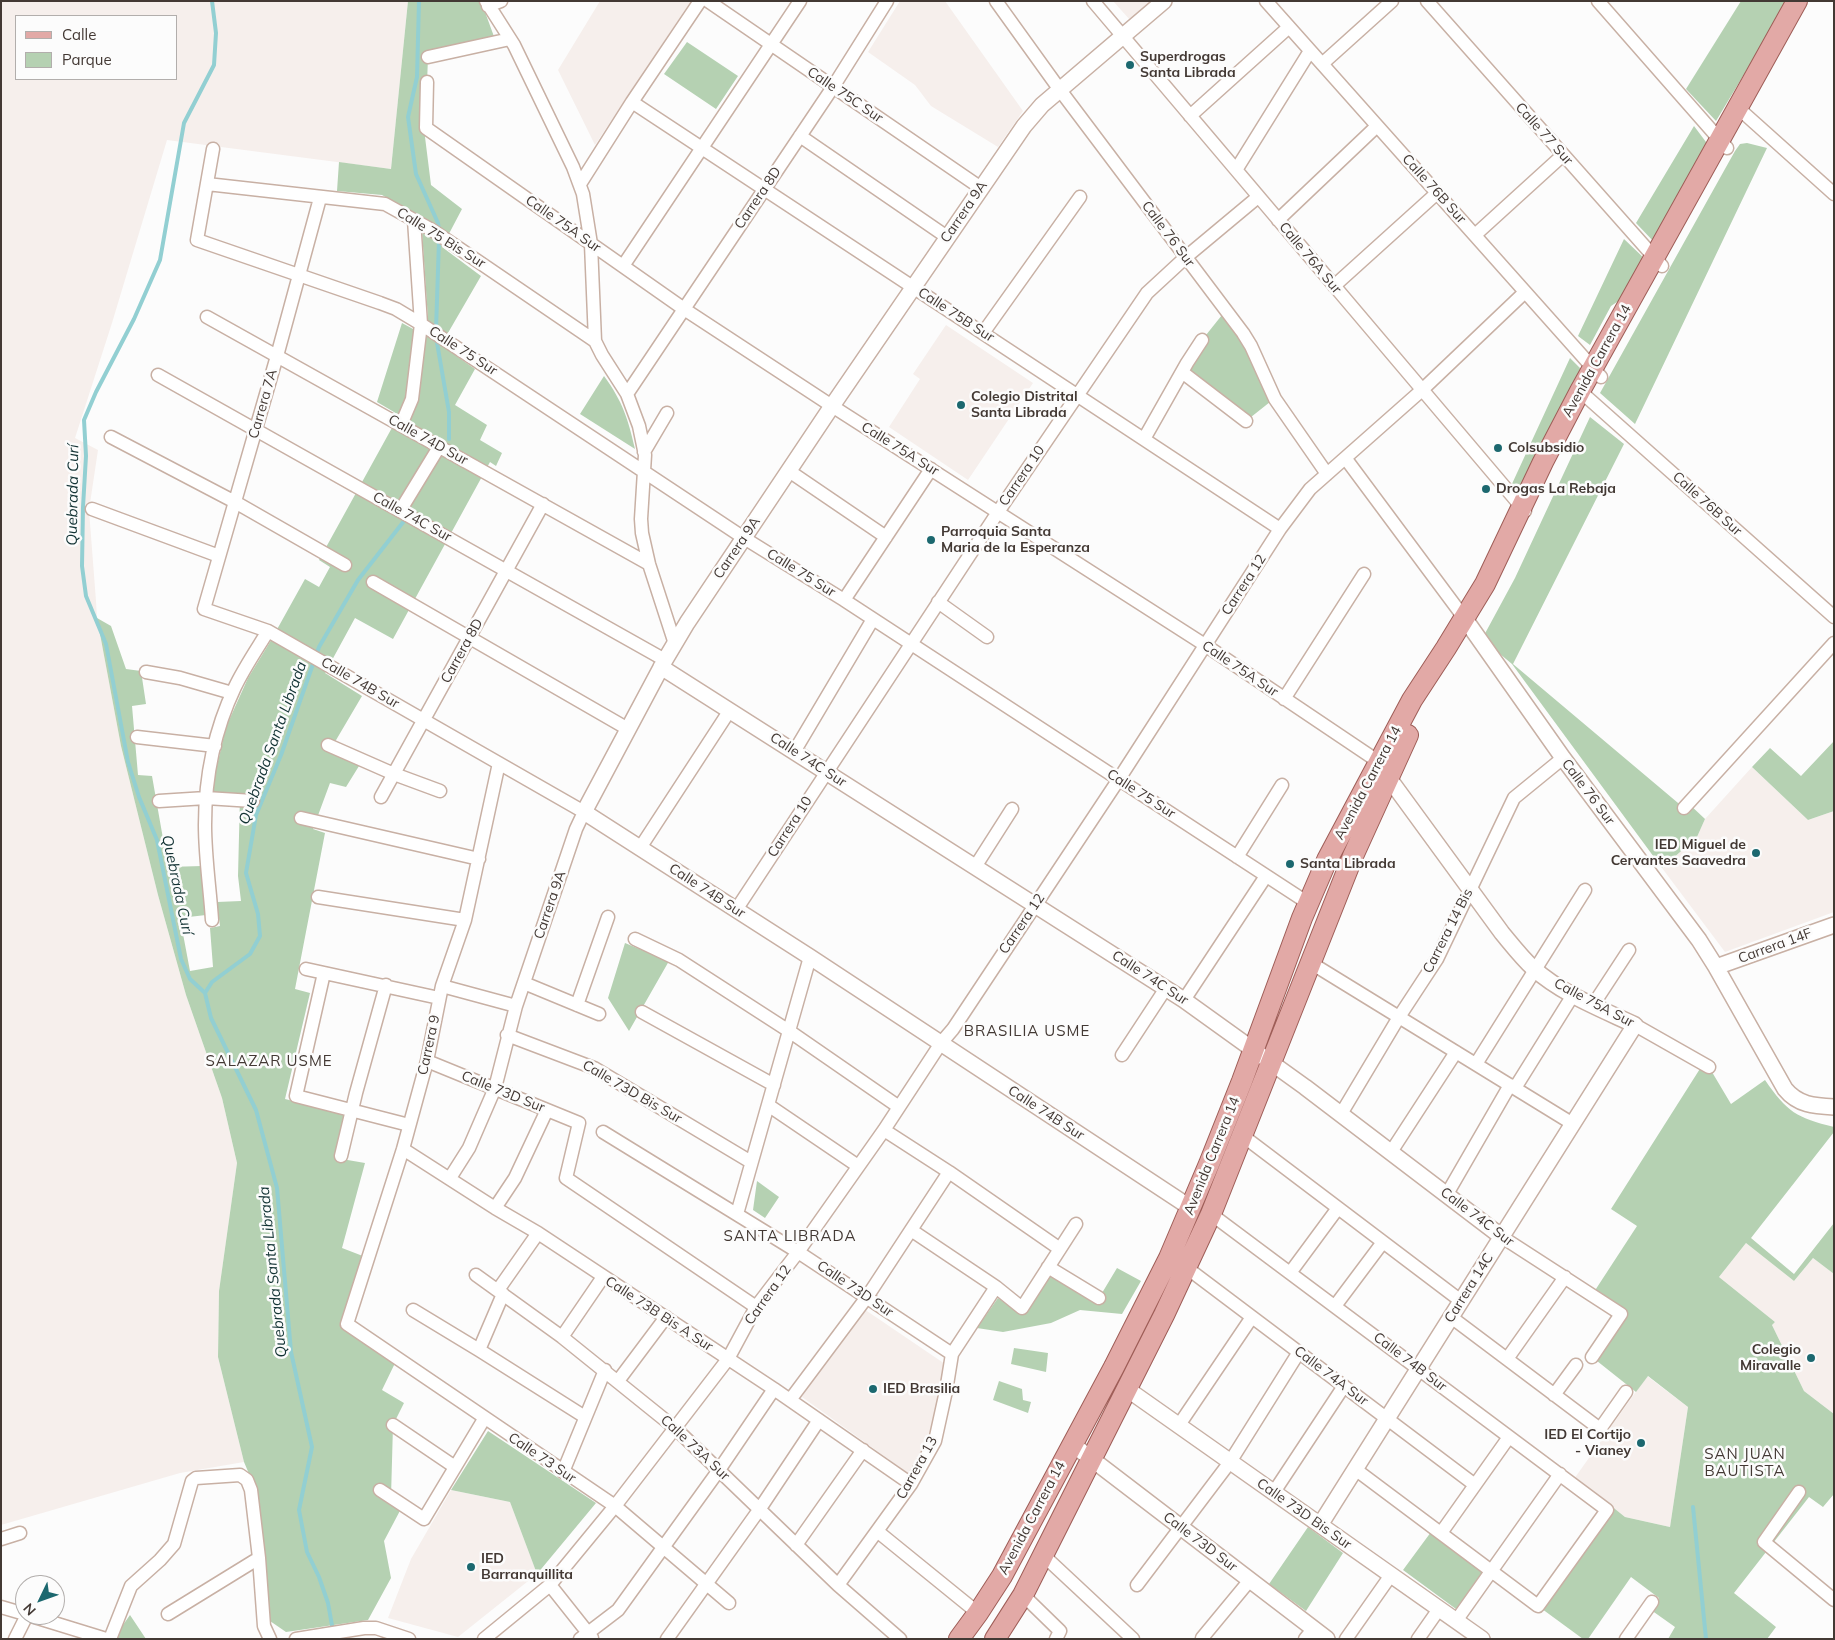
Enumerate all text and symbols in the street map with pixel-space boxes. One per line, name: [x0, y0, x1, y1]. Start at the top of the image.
legend: [15, 15, 178, 80]
text: Calle: [62, 25, 96, 44]
place label: Superdrogas Santa Librada: [1140, 49, 1236, 82]
text: Parque: [62, 50, 112, 69]
marker: Superdrogas Santa Librada: [1124, 59, 1136, 71]
street label: Calle 75C Sur: [804, 64, 886, 126]
street label: Calle 77 Sur: [1512, 99, 1576, 169]
street label: Calle 76B Sur: [1398, 151, 1470, 227]
street label: Carrera 8D: [731, 164, 785, 232]
street label: Carrera 9A: [937, 178, 991, 246]
street label: Calle 75A Sur: [522, 192, 604, 256]
street label: Calle 76 Sur: [1138, 198, 1198, 270]
street label: Calle 75 Bis Sur: [394, 204, 488, 272]
street label: Calle 76A Sur: [1275, 219, 1345, 297]
street label: Calle 75B Sur: [915, 284, 997, 346]
street label: Avenida Carrera 14: [1559, 302, 1635, 420]
street label: Calle 75 Sur: [426, 323, 500, 379]
street label: Carrera 7A: [245, 367, 281, 441]
place label: Colegio Distrital Santa Librada: [971, 389, 1078, 422]
marker: Colegio Distrital Santa Librada: [955, 399, 967, 411]
street label: Calle 74D Sur: [385, 411, 471, 469]
street label: Calle 75A Sur: [858, 418, 942, 480]
place label: Colsubsidio: [1508, 440, 1584, 456]
marker: Colsubsidio: [1492, 442, 1504, 454]
street label: Carrera 10: [996, 443, 1048, 509]
water label: Quebrada Curí: [63, 444, 83, 546]
street label: Calle 76B Sur: [1669, 468, 1745, 540]
place label: Drogas La Rebaja: [1496, 481, 1616, 497]
marker: Drogas La Rebaja: [1480, 483, 1492, 495]
street label: Calle 74C Sur: [370, 488, 454, 546]
street label: Carrera 9A: [710, 514, 764, 582]
place label: Parroquia Santa Maria de la Esperanza: [941, 524, 1090, 556]
marker: Parroquia Santa Maria de la Esperanza: [925, 534, 937, 546]
street label: Calle 75 Sur: [763, 545, 839, 601]
street label: Carrera 12: [1218, 551, 1270, 619]
street label: Carrera 8D: [437, 616, 487, 686]
street label: Calle 75A Sur: [1199, 637, 1281, 701]
street label: Calle 74B Sur: [318, 654, 402, 712]
water label: Quebrada Santa Librada: [235, 659, 311, 827]
street label: Avenida Carrera 14: [1331, 723, 1405, 843]
street label: Calle 74C Sur: [767, 729, 849, 791]
street label: Calle 76 Sur: [1558, 756, 1618, 828]
street label: Calle 75 Sur: [1104, 766, 1178, 822]
street label: Carrera 10: [764, 793, 816, 861]
water label: Quebrada Curí: [158, 834, 196, 936]
place label: IED Miguel de Cervantes Saavedra: [1611, 837, 1746, 870]
marker: IED Miguel de Cervantes Saavedra: [1750, 847, 1762, 859]
place label: Santa Librada: [1300, 856, 1396, 872]
marker: Santa Librada: [1284, 858, 1296, 870]
street label: Calle 74B Sur: [666, 860, 748, 922]
street label: Carrera 9A: [530, 869, 570, 941]
street label: Carrera 14 Bis: [1419, 886, 1477, 976]
street label: Carrera 12: [996, 891, 1048, 957]
street label: Carrera 14F: [1736, 925, 1814, 967]
street label: Calle 74C Sur: [1109, 947, 1191, 1009]
street label: Calle 75A Sur: [1551, 975, 1637, 1031]
street label: Carrera 9: [414, 1013, 444, 1077]
district label: BRASILIA USME: [962, 1022, 1092, 1040]
district label: SALAZAR USME: [204, 1052, 334, 1070]
street label: Calle 73D Bis Sur: [579, 1057, 685, 1127]
street label: Calle 73D Sur: [459, 1068, 547, 1116]
street label: Calle 74B Sur: [1005, 1082, 1087, 1144]
street label: Avenida Carrera 14: [1181, 1094, 1243, 1218]
street label: Calle 74C Sur: [1437, 1184, 1517, 1250]
water label: Quebrada Santa Librada: [255, 1185, 291, 1359]
district label: SANTA LIBRADA: [722, 1227, 858, 1245]
street label: Carrera 14C: [1441, 1250, 1497, 1326]
street label: Calle 73D Sur: [814, 1257, 896, 1321]
street label: Carrera 12: [741, 1262, 795, 1328]
street label: Calle 73B Bis A Sur: [602, 1273, 716, 1355]
street label: Calle 74B Sur: [1370, 1329, 1450, 1395]
place label: Colegio Miravalle: [1740, 1342, 1801, 1374]
street label: Calle 74A Sur: [1291, 1343, 1371, 1409]
marker: Colegio Miravalle: [1805, 1352, 1817, 1364]
place label: IED Brasilia: [883, 1381, 960, 1397]
marker: IED Brasilia: [867, 1383, 879, 1395]
street label: Calle 73A Sur: [657, 1412, 733, 1484]
place label: IED El Cortijo - Vianey: [1544, 1427, 1631, 1460]
street label: Calle 73 Sur: [505, 1429, 579, 1487]
street label: Carrera 13: [893, 1434, 941, 1502]
marker: IED El Cortijo - Vianey: [1635, 1437, 1647, 1449]
district label: SAN JUAN BAUTISTA: [1703, 1445, 1787, 1480]
street label: Avenida Carrera 14: [995, 1458, 1069, 1578]
street label: Calle 73D Bis Sur: [1253, 1475, 1355, 1553]
street label: Calle 73D Sur: [1160, 1509, 1240, 1575]
place label: IED Barranquillita: [481, 1551, 573, 1584]
marker: IED Barranquillita: [465, 1561, 477, 1573]
north arrow: [15, 1575, 65, 1625]
text: N: [19, 1599, 40, 1619]

